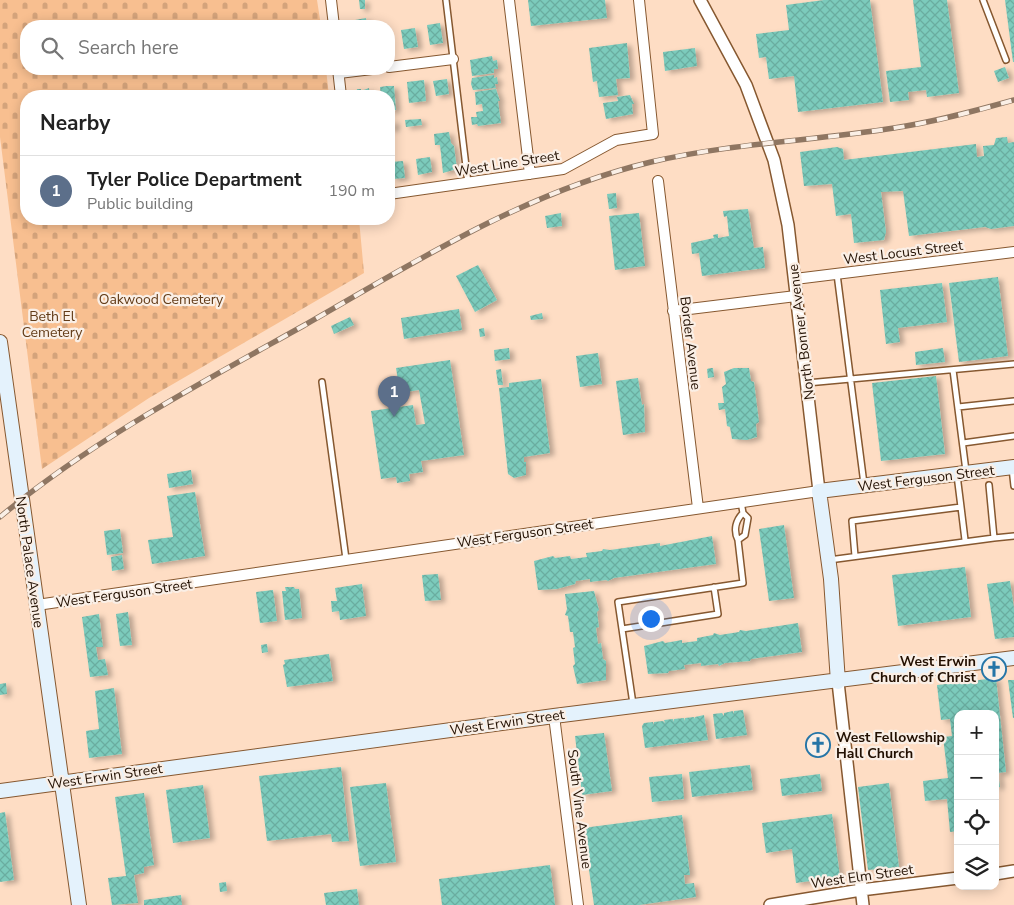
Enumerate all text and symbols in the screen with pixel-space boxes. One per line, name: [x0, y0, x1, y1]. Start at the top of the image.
search box: [20, 20, 395, 75]
icon: search: [38, 34, 66, 62]
text: Search here: [78, 35, 179, 61]
text: Nearby: [40, 109, 110, 137]
street label: West Line Street: [454, 146, 561, 181]
text: Tyler Police Department: [87, 167, 302, 193]
text: 1: [51, 180, 61, 202]
text: 190 m: [328, 180, 375, 202]
text: Public building: [87, 193, 193, 215]
street label: West Locust Street: [842, 236, 964, 269]
street label: North Bonner Avenue: [784, 263, 819, 401]
park label: Oakwood Cemetery: [99, 290, 224, 309]
street label: Border Avenue: [675, 295, 706, 391]
park label: Beth El Cemetery: [22, 307, 83, 342]
pin: 1: [378, 376, 410, 417]
street label: West Ferguson Street: [857, 461, 995, 496]
street label: North Palace Avenue: [11, 495, 48, 629]
street label: West Ferguson Street: [456, 515, 594, 552]
street label: West Ferguson Street: [55, 575, 193, 612]
your location: [638, 606, 664, 632]
place label: West Erwin Church of Christ: [870, 652, 977, 687]
church icon: West Erwin Church of Christ: [981, 656, 1007, 682]
street label: West Erwin Street: [449, 705, 566, 740]
map controls: [954, 710, 999, 890]
button: +: [954, 710, 999, 755]
place label: West Fellowship Hall Church: [836, 728, 945, 763]
church icon: West Fellowship Hall Church: [805, 732, 831, 758]
street label: South Vine Avenue: [563, 748, 596, 870]
button: −: [954, 755, 999, 800]
street label: West Erwin Street: [47, 759, 164, 794]
button: locate: [954, 800, 999, 845]
button: layers: [954, 845, 999, 890]
street label: West Elm Street: [810, 860, 915, 893]

